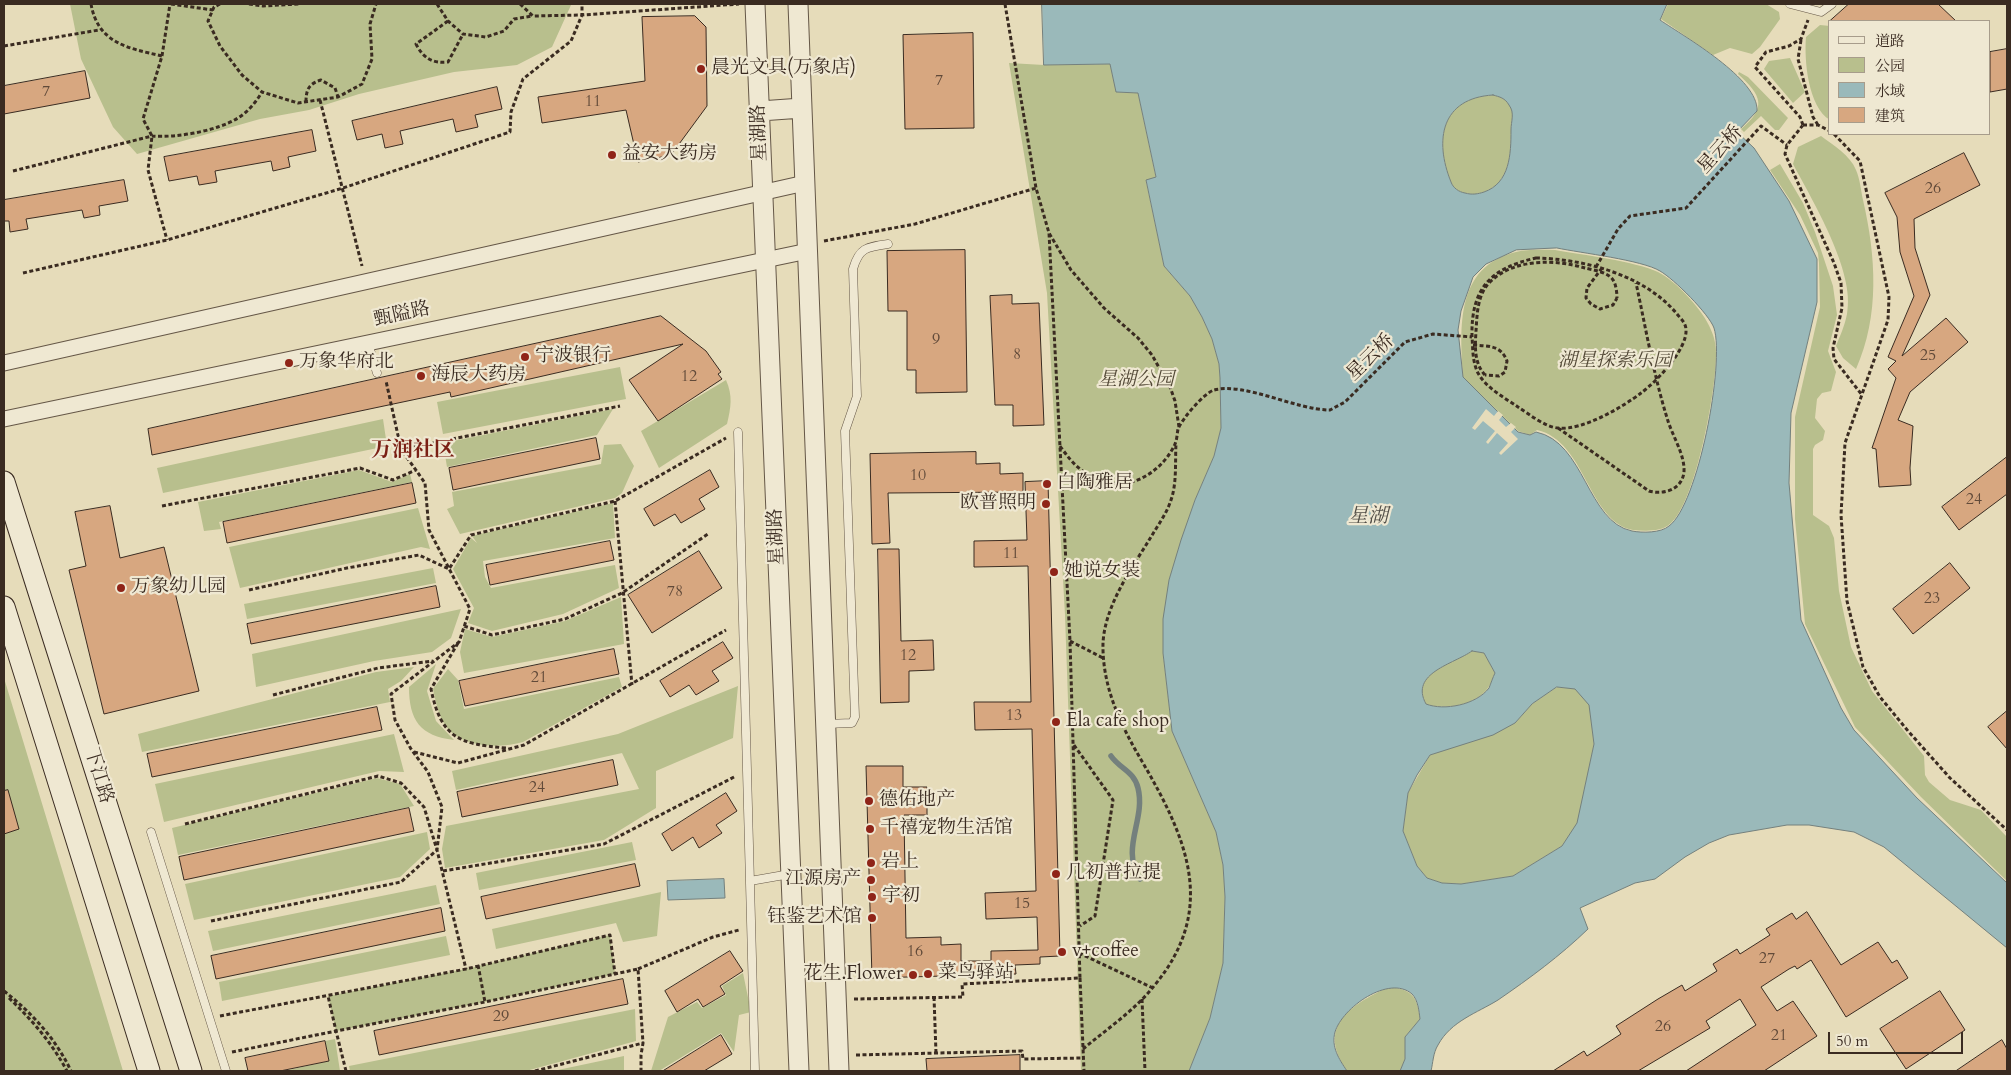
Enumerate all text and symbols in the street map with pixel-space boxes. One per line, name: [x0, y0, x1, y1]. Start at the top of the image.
legend: [1828, 20, 1991, 135]
text: 道路: [1875, 31, 1905, 51]
text: 公园: [1875, 56, 1905, 76]
place label: 晨光文具(万象店): [711, 58, 856, 80]
marker: 晨光文具(万象店): [695, 63, 707, 75]
house number: 7: [935, 71, 943, 91]
text: 水域: [1875, 81, 1905, 101]
house number: 7: [42, 82, 50, 102]
house number: 11: [585, 92, 601, 112]
street label: 星湖路: [748, 104, 772, 162]
text: 建筑: [1875, 106, 1905, 126]
street label: 星云桥: [1693, 121, 1749, 179]
place label: 益安大药房: [622, 144, 717, 166]
marker: 益安大药房: [606, 149, 618, 161]
house number: 26: [1925, 179, 1941, 199]
street label: 甄隘路: [372, 298, 432, 332]
house number: 9: [932, 330, 940, 350]
street label: 星云桥: [1343, 330, 1399, 386]
house number: 8: [1013, 345, 1021, 365]
place label: 宁波银行: [535, 346, 611, 368]
house number: 25: [1920, 346, 1936, 366]
marker: 宁波银行: [519, 351, 531, 363]
park label: 湖星探索乐园: [1558, 351, 1672, 373]
place label: 万象华府北: [299, 352, 394, 374]
marker: 万象华府北: [283, 357, 295, 369]
place label: 海辰大药房: [431, 365, 526, 387]
house number: 12: [681, 367, 697, 387]
marker: 海辰大药房: [415, 370, 427, 382]
park label: 星湖公园: [1098, 370, 1174, 392]
district label: 万润社区: [371, 438, 455, 464]
house number: 10: [910, 466, 926, 486]
place label: 白陶雅居: [1057, 473, 1133, 495]
marker: 白陶雅居: [1041, 478, 1053, 490]
house number: 24: [1966, 490, 1982, 510]
place label: 欧普照明: [960, 493, 1036, 515]
marker: 欧普照明: [1040, 498, 1052, 510]
water label: 星湖: [1348, 505, 1388, 529]
street label: 星湖路: [765, 508, 789, 566]
house number: 11: [1003, 544, 1019, 564]
place label: 她说女装: [1064, 561, 1140, 583]
marker: 她说女装: [1048, 566, 1060, 578]
place label: 万象幼儿园: [131, 577, 226, 599]
marker: 万象幼儿园: [115, 582, 127, 594]
house number: 78: [667, 582, 683, 602]
house number: 23: [1924, 589, 1940, 609]
house number: 12: [900, 646, 916, 666]
house number: 21: [531, 668, 547, 688]
house number: 13: [1006, 706, 1022, 726]
place label: Ela cafe shop: [1066, 711, 1169, 733]
marker: Ela cafe shop: [1050, 716, 1062, 728]
street label: 下江路: [79, 745, 117, 807]
house number: 24: [529, 778, 545, 798]
place label: 德佑地产: [879, 790, 955, 812]
marker: 德佑地产: [863, 795, 875, 807]
place label: 千禧宠物生活馆: [880, 818, 1013, 840]
marker: 千禧宠物生活馆: [864, 823, 876, 835]
place label: 岩上: [881, 852, 919, 874]
marker: 岩上: [865, 857, 877, 869]
place label: 几初普拉提: [1066, 863, 1161, 885]
marker: 几初普拉提: [1050, 868, 1062, 880]
place label: 江源房产: [785, 869, 861, 891]
marker: 江源房产: [865, 874, 877, 886]
place label: 宇初: [882, 886, 920, 908]
marker: 宇初: [866, 891, 878, 903]
house number: 15: [1014, 894, 1030, 914]
place label: 钰鉴艺术馆: [767, 907, 862, 929]
marker: 钰鉴艺术馆: [866, 912, 878, 924]
place label: v+coffee: [1072, 941, 1139, 963]
house number: 16: [907, 942, 923, 962]
marker: v+coffee: [1056, 946, 1068, 958]
house number: 27: [1759, 949, 1775, 969]
place label: 菜鸟驿站: [938, 963, 1014, 985]
place label: 花生.Flower: [803, 964, 903, 986]
marker: 菜鸟驿站: [922, 968, 934, 980]
marker: 花生.Flower: [907, 969, 919, 981]
house number: 29: [493, 1007, 509, 1027]
house number: 26: [1655, 1017, 1671, 1037]
scale bar: [1831, 1022, 1966, 1054]
house number: 21: [1771, 1026, 1787, 1046]
text: 50 m: [1836, 1031, 1868, 1051]

